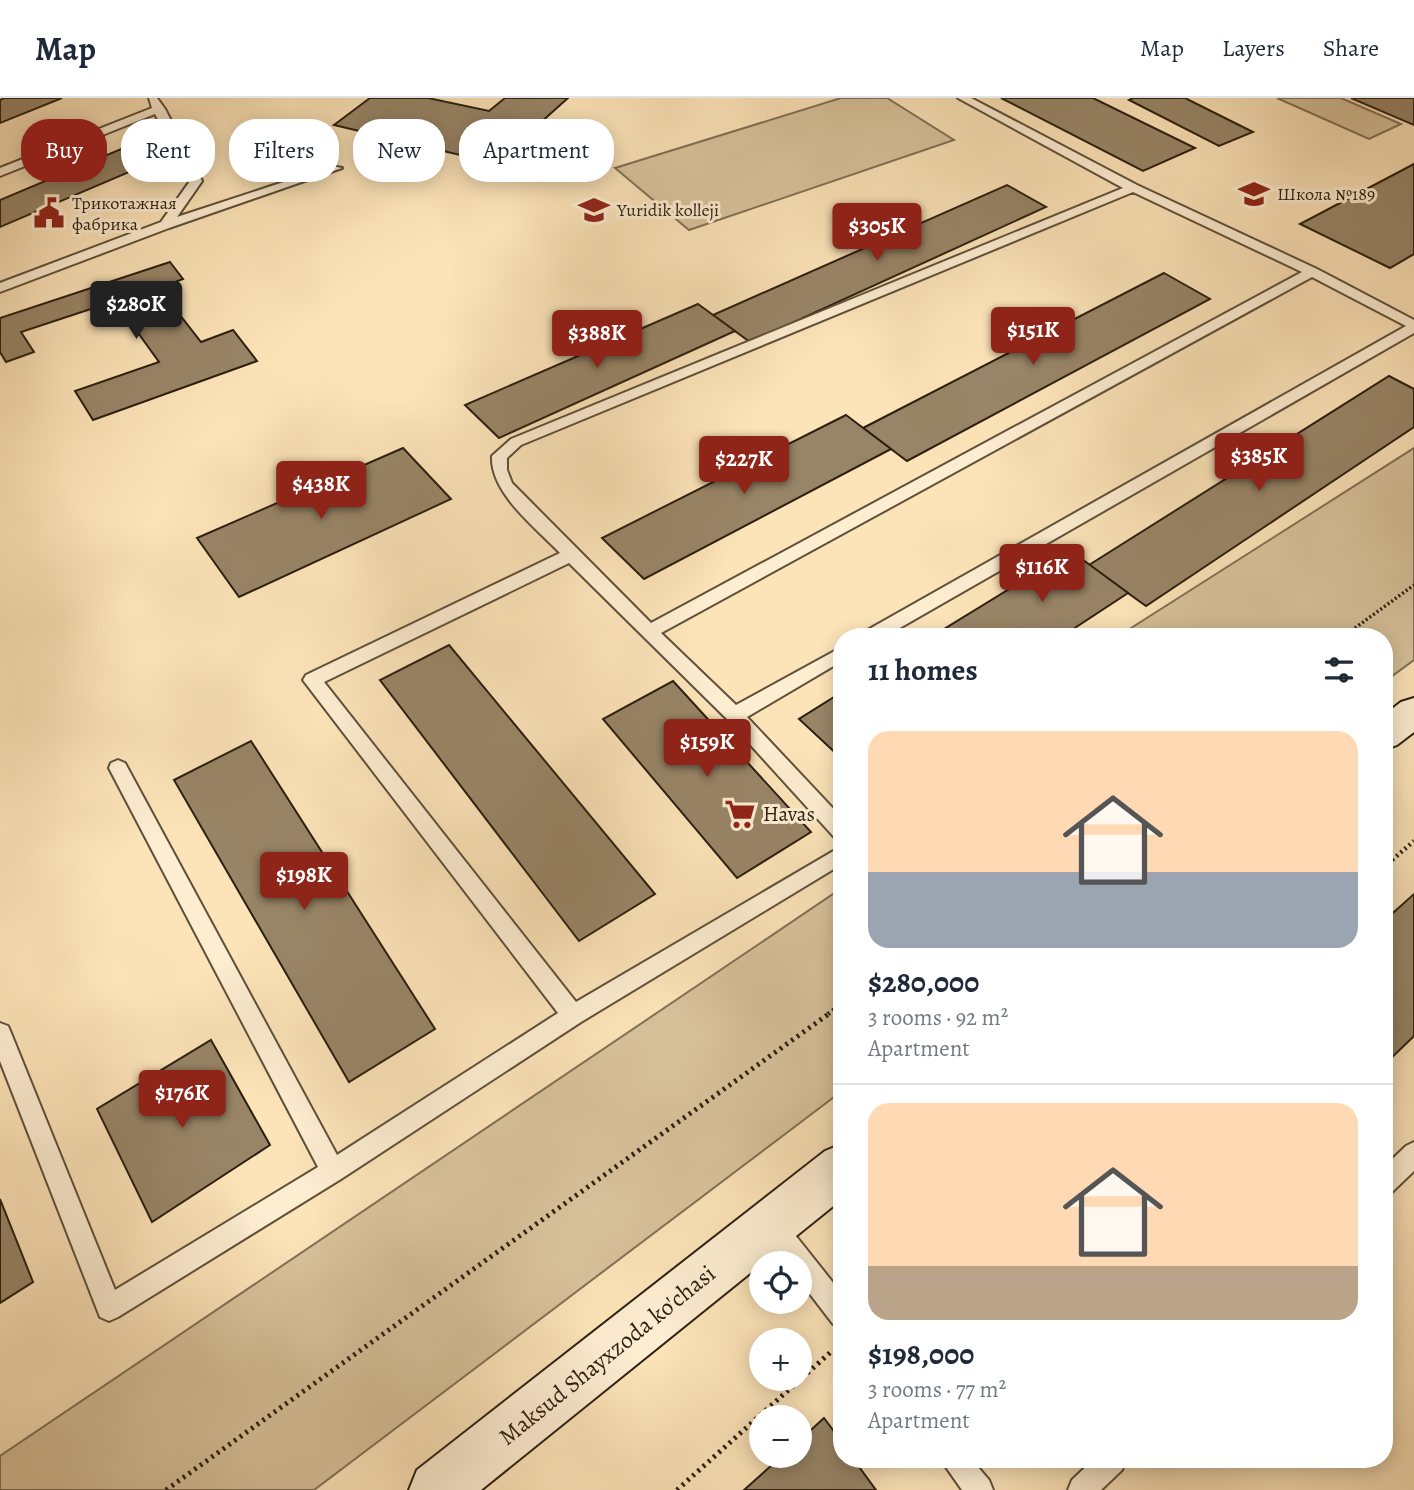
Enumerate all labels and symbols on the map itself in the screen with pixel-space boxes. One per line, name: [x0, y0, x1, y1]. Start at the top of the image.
school or university icon: Школа №189: [1237, 177, 1271, 211]
place label: Школа №189: [1277, 182, 1375, 206]
place label: Трикотажная фабрика: [72, 191, 177, 236]
school or university icon: Yuridik kolleji: [577, 193, 611, 227]
public building icon: Трикотажная фабрика: [32, 196, 66, 230]
place label: Yuridik kolleji: [616, 198, 719, 222]
pin: $305K: [828, 204, 926, 263]
pin: $280K: [87, 282, 185, 341]
pin: $151K: [984, 308, 1082, 367]
pin: $388K: [548, 310, 646, 370]
pin: $385K: [1210, 434, 1308, 493]
pin: $227K: [695, 436, 793, 496]
pin: $438K: [272, 462, 370, 521]
pin: $116K: [993, 545, 1091, 604]
pin: $159K: [658, 720, 756, 779]
supermarket icon: Havas: [723, 797, 757, 831]
place label: Havas: [763, 800, 815, 828]
pin: $198K: [255, 852, 353, 912]
pin: $176K: [133, 1070, 231, 1130]
street label: Maksud Shayxzoda ko'chasi: [492, 1258, 722, 1452]

